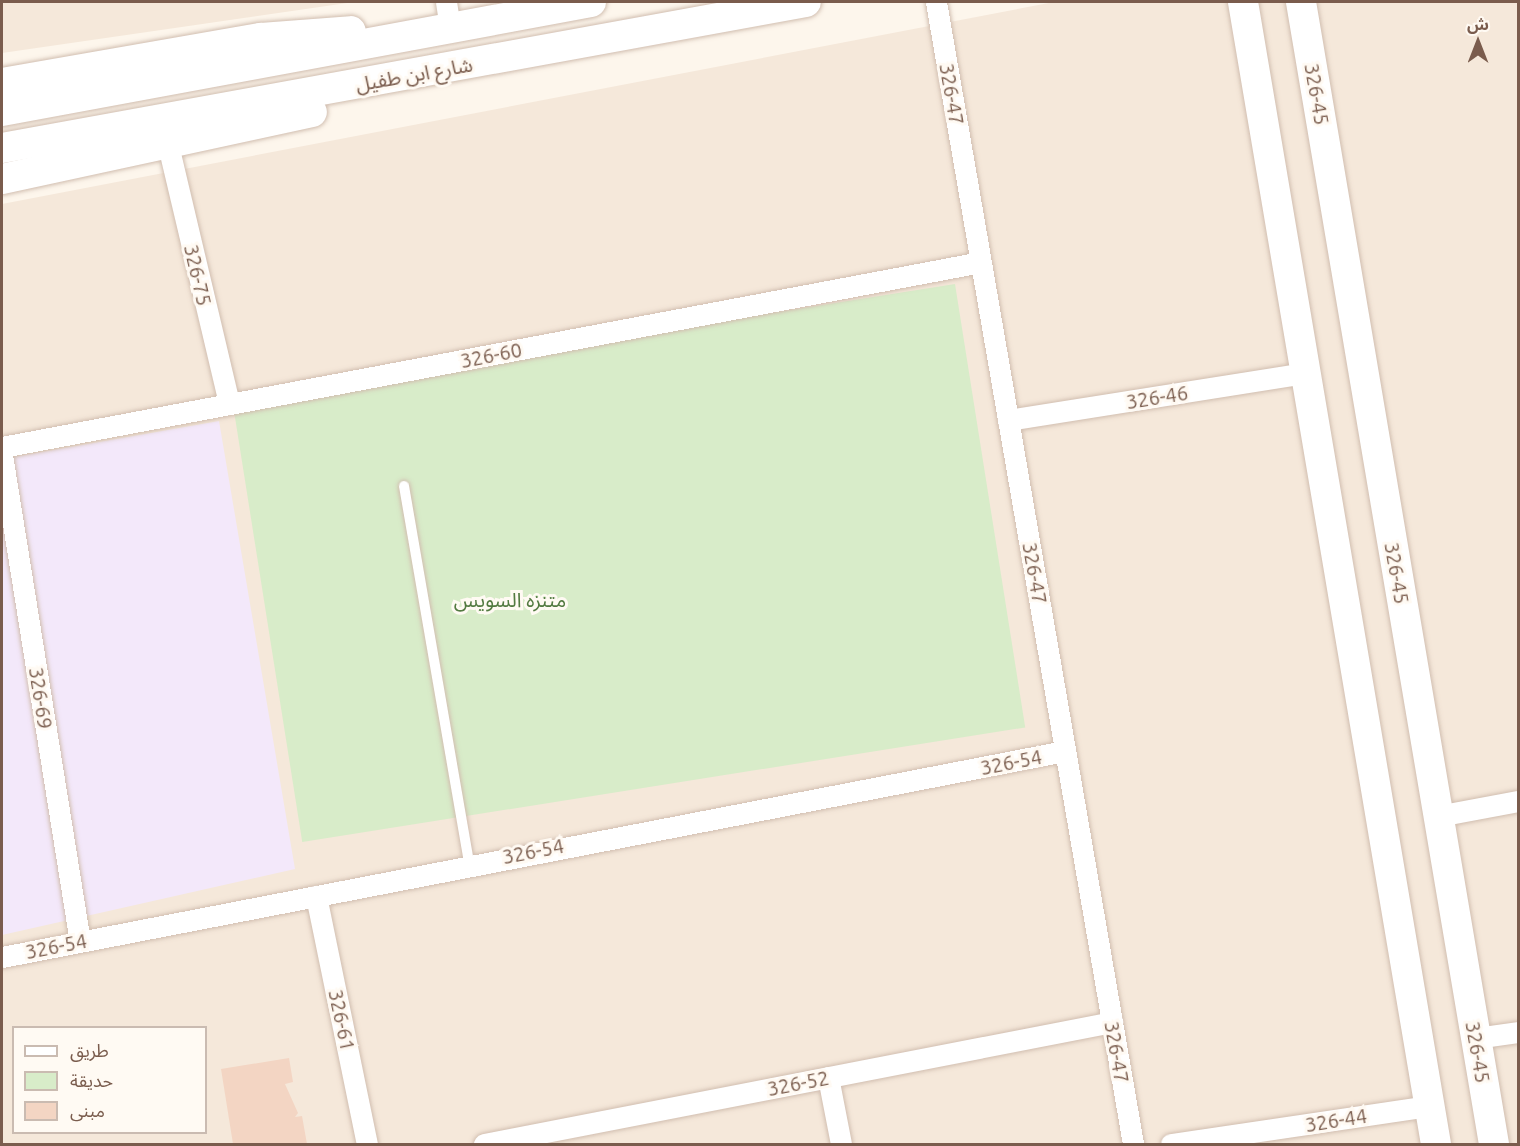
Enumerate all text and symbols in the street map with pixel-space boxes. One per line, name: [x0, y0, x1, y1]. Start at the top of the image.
north arrow: [1448, 12, 1508, 72]
text: ش: [1467, 15, 1489, 33]
street label: شارع ابن طفيل: [354, 52, 474, 96]
street label: 326-47: [935, 61, 969, 127]
street label: 326-45: [1300, 61, 1334, 127]
street label: 326-75: [179, 242, 217, 308]
street label: 326-60: [458, 337, 524, 373]
street label: 326-46: [1124, 380, 1190, 414]
street label: 326-47: [1018, 540, 1052, 606]
street label: 326-45: [1380, 540, 1414, 606]
park label: متنزه السويس: [454, 587, 566, 611]
street label: 326-69: [24, 665, 58, 731]
street label: 326-54: [978, 744, 1044, 780]
street label: 326-54: [500, 833, 566, 869]
street label: 326-54: [23, 928, 89, 964]
street label: 326-61: [324, 987, 360, 1053]
street label: 326-47: [1100, 1019, 1134, 1085]
street label: 326-45: [1461, 1019, 1495, 1085]
legend: [12, 1026, 207, 1134]
text: طريق: [70, 1040, 109, 1060]
street label: 326-52: [765, 1065, 831, 1101]
text: حديقة: [70, 1070, 113, 1090]
text: مبنى: [70, 1100, 105, 1120]
street label: 326-44: [1303, 1103, 1369, 1137]

